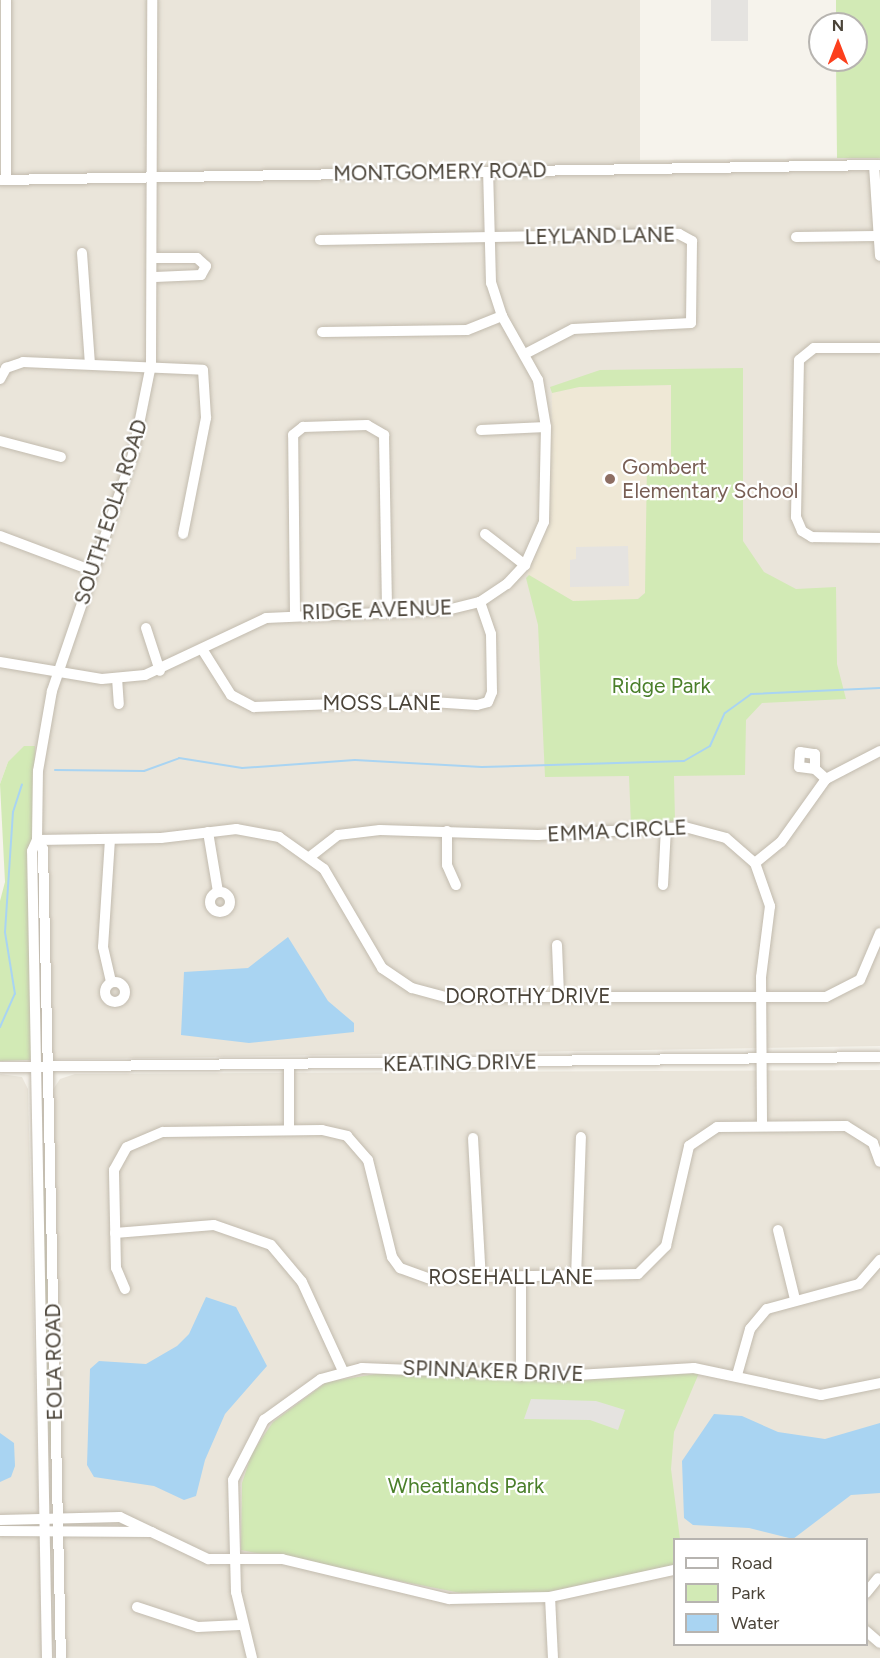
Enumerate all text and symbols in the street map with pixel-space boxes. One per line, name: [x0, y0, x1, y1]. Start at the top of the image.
north arrow: [808, 12, 868, 72]
text: N: [832, 16, 844, 35]
street label: MONTGOMERY ROAD: [333, 158, 547, 186]
street label: LEYLAND LANE: [524, 222, 676, 250]
street label: SOUTH EOLA ROAD: [69, 416, 153, 608]
place label: Gombert Elementary School: [622, 454, 798, 504]
marker: Gombert Elementary School: [603, 472, 617, 486]
street label: RIDGE AVENUE: [301, 595, 453, 625]
park label: Ridge Park: [611, 673, 711, 699]
street label: MOSS LANE: [323, 690, 441, 716]
street label: EMMA CIRCLE: [547, 815, 687, 847]
street label: DOROTHY DRIVE: [445, 983, 611, 1009]
street label: KEATING DRIVE: [383, 1049, 537, 1077]
street label: ROSEHALL LANE: [428, 1264, 594, 1290]
street label: EOLA ROAD: [40, 1303, 68, 1421]
street label: SPINNAKER DRIVE: [402, 1355, 584, 1387]
park label: Wheatlands Park: [388, 1473, 544, 1499]
legend: [673, 1538, 868, 1646]
text: Road: [731, 1552, 772, 1574]
text: Park: [731, 1582, 765, 1604]
text: Water: [731, 1612, 779, 1634]

